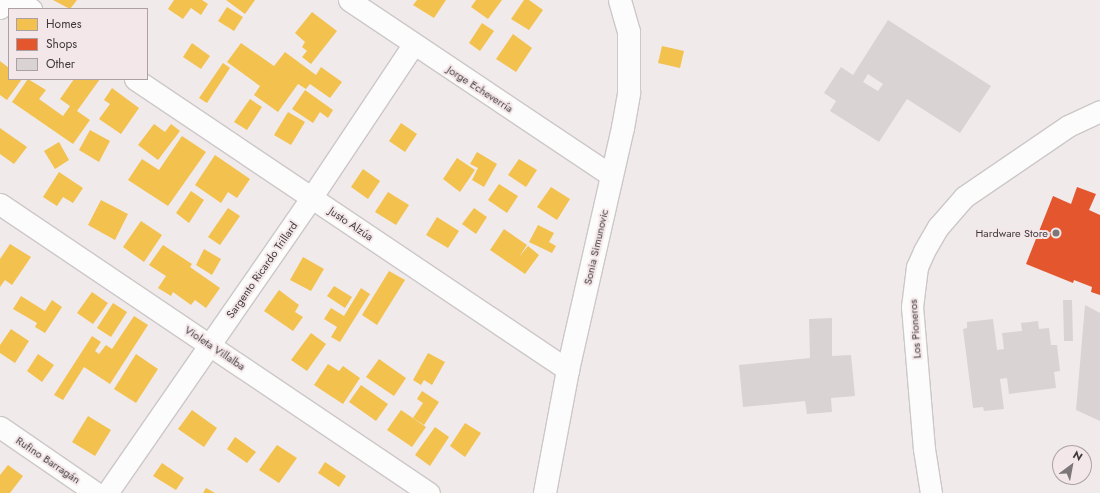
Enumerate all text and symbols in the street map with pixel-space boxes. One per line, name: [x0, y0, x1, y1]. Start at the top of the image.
legend: [8, 8, 148, 80]
text: Homes: [46, 15, 82, 33]
text: Shops: [46, 35, 77, 53]
text: Other: [46, 55, 75, 73]
street label: Jorge Echeverría: [444, 63, 516, 115]
street label: Justo Alzúa: [326, 204, 376, 244]
street label: Sonia Simunovic: [581, 208, 611, 286]
street label: Sargento Ricardo Trillard: [224, 219, 300, 321]
place label: Hardware Store: [976, 226, 1048, 240]
marker: Hardware Store: [1051, 228, 1061, 238]
street label: Los Pioneros: [906, 299, 924, 359]
street label: Violeta Villalba: [182, 323, 248, 373]
street label: Rufino Barragán: [13, 434, 83, 486]
north arrow: [1052, 445, 1092, 485]
text: N: [1070, 447, 1086, 465]

